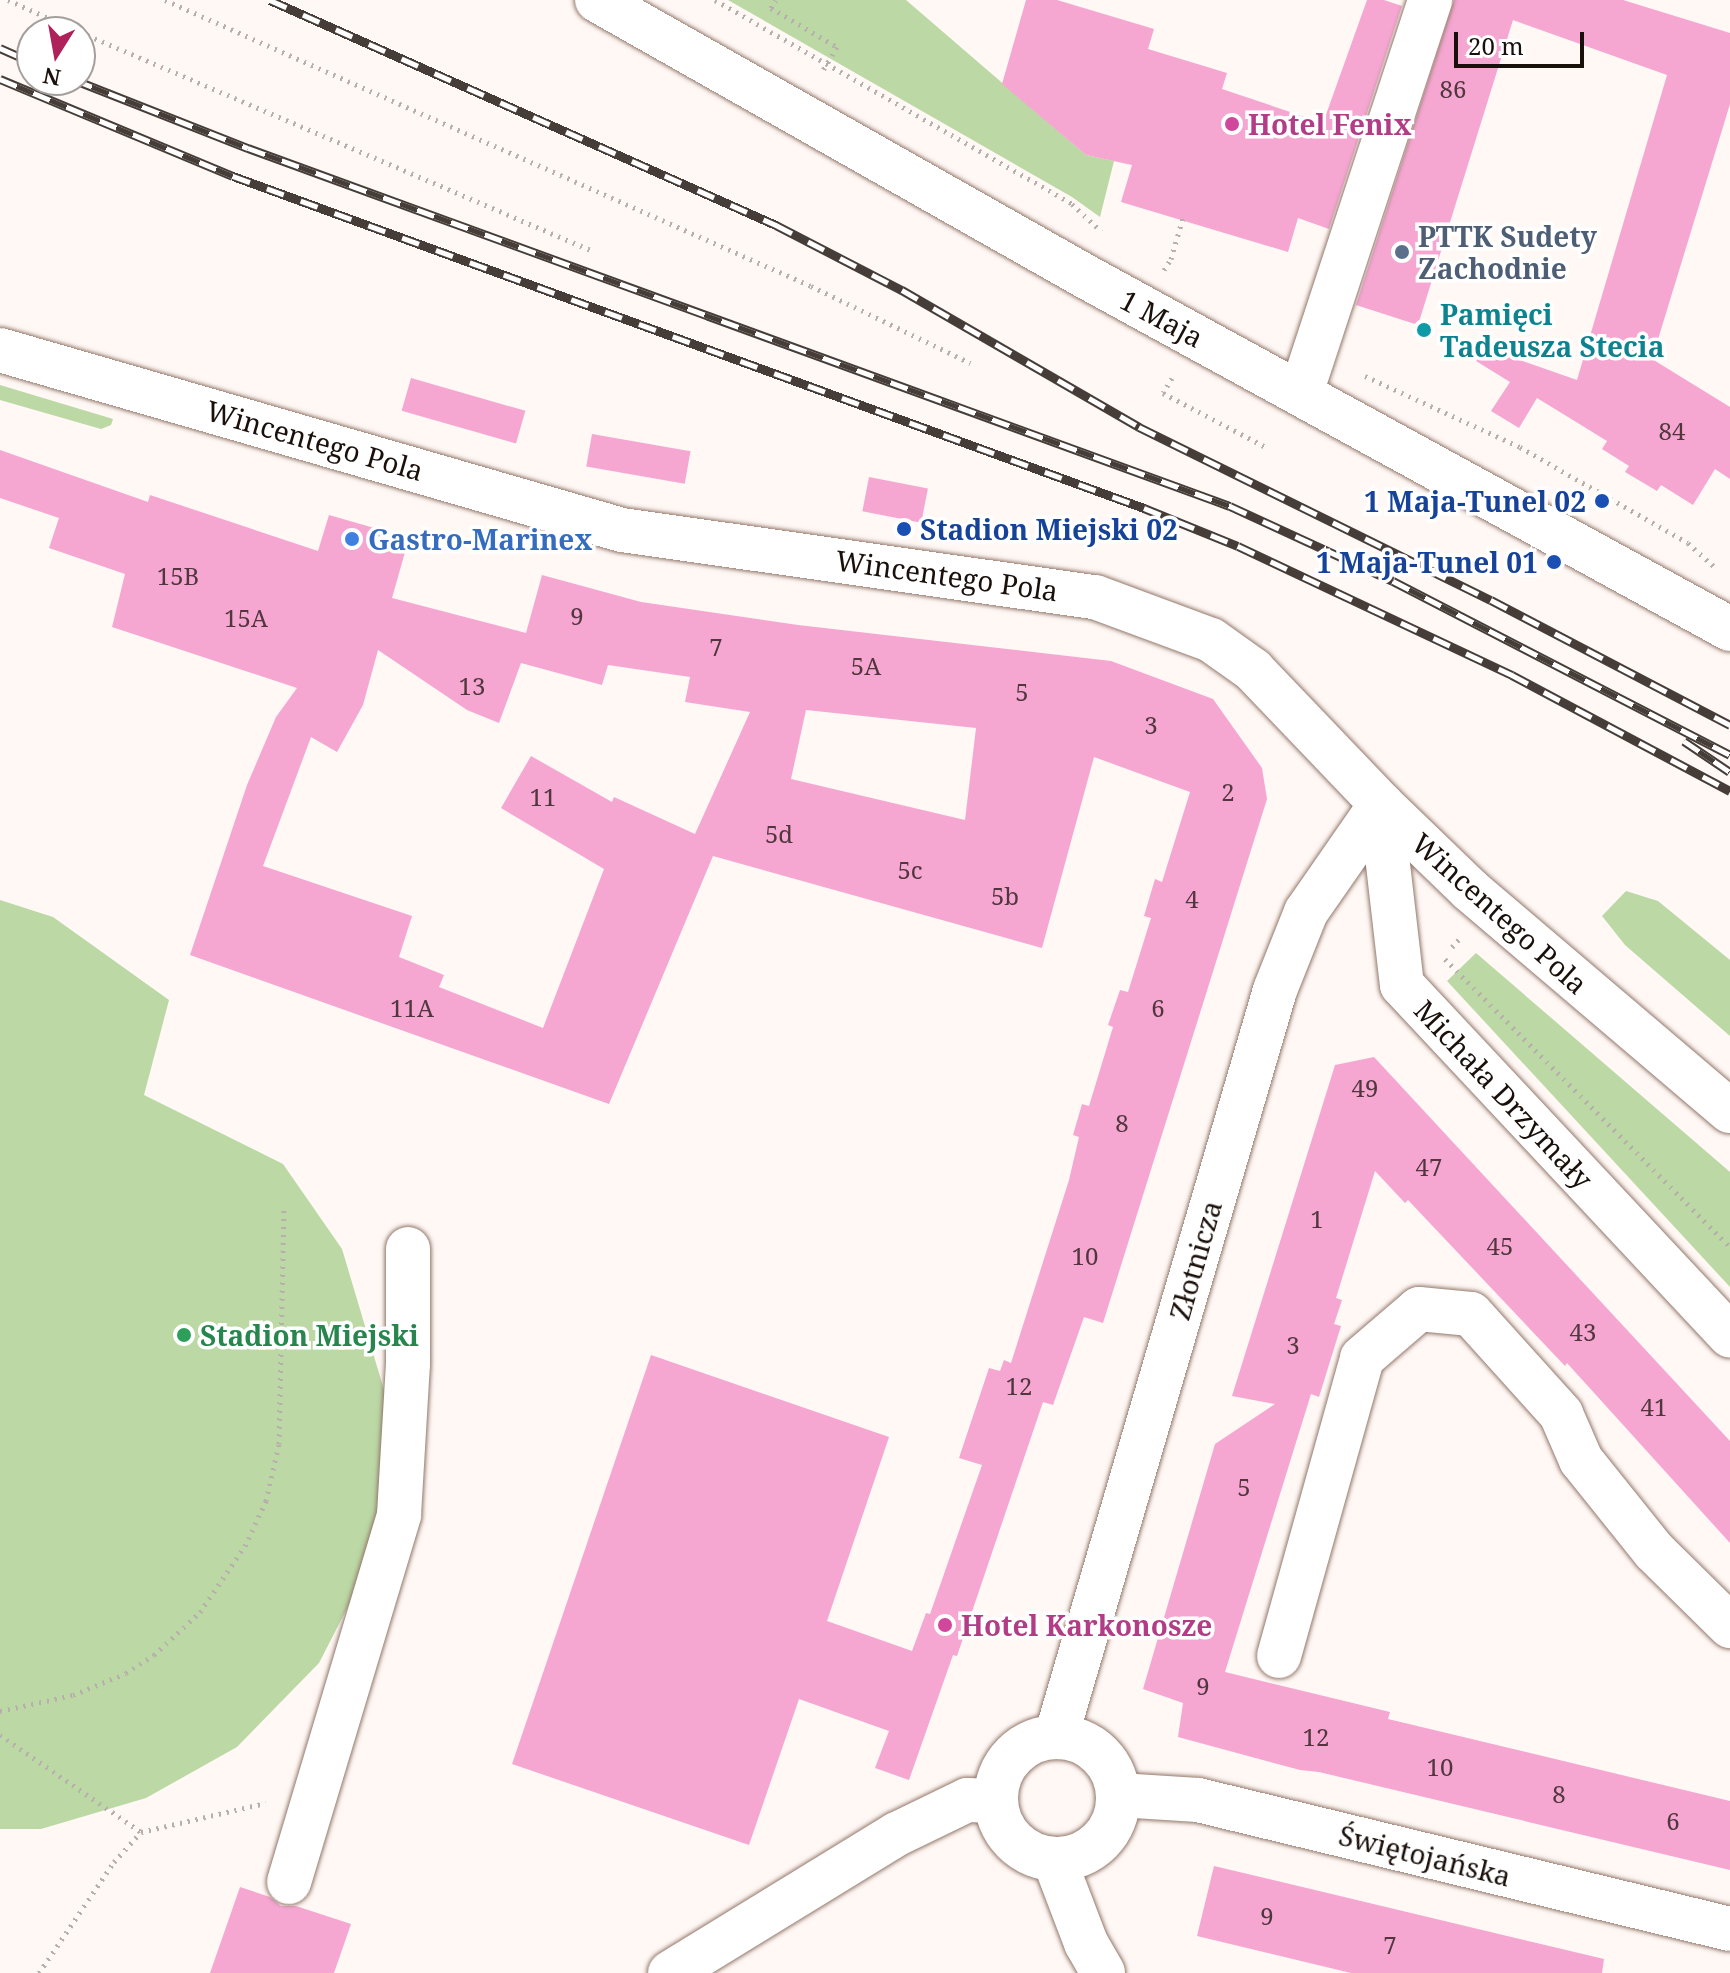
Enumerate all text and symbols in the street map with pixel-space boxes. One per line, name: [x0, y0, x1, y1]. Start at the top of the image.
north arrow: [16, 16, 96, 96]
scale bar: [1458, 16, 1588, 66]
text: 20 m: [1468, 29, 1524, 62]
text: N: [40, 61, 63, 94]
house number: 86: [1440, 75, 1466, 103]
place label: Hotel Fenix: [1248, 107, 1412, 141]
marker: Hotel Fenix: [1223, 115, 1241, 133]
place label: PTTK Sudety Zachodnie: [1418, 219, 1597, 285]
marker: PTTK Sudety Zachodnie: [1393, 243, 1411, 261]
street label: 1 Maja: [1115, 282, 1209, 354]
place label: Pamięci Tadeusza Stecia: [1440, 297, 1664, 363]
marker: Pamięci Tadeusza Stecia: [1415, 321, 1433, 339]
street label: Wincentego Pola: [203, 393, 427, 487]
house number: 84: [1659, 417, 1685, 445]
place label: 1 Maja-Tunel 02: [1364, 484, 1586, 518]
marker: 1 Maja-Tunel 02: [1593, 492, 1611, 510]
place label: Stadion Miejski 02: [920, 512, 1178, 546]
marker: Stadion Miejski 02: [895, 520, 913, 538]
place label: Gastro-Marinex: [368, 522, 592, 556]
marker: Gastro-Marinex: [343, 530, 361, 548]
street label: Wincentego Pola: [834, 543, 1060, 607]
place label: 1 Maja-Tunel 01: [1316, 545, 1538, 579]
marker: 1 Maja-Tunel 01: [1545, 553, 1563, 571]
house number: 15B: [157, 562, 199, 590]
house number: 9: [570, 602, 584, 630]
house number: 15A: [224, 604, 268, 632]
house number: 7: [709, 633, 723, 661]
house number: 5A: [851, 652, 881, 680]
house number: 13: [459, 672, 485, 700]
house number: 5: [1015, 678, 1029, 706]
house number: 3: [1144, 711, 1158, 739]
house number: 2: [1221, 778, 1235, 806]
house number: 11: [530, 783, 556, 811]
house number: 5d: [765, 820, 793, 848]
street label: Wincentego Pola: [1406, 826, 1594, 1000]
house number: 5c: [897, 856, 923, 884]
house number: 5b: [991, 882, 1019, 910]
house number: 4: [1185, 885, 1199, 913]
street label: Michała Drzymały: [1408, 993, 1600, 1195]
house number: 11A: [390, 994, 434, 1022]
house number: 6: [1151, 994, 1165, 1022]
house number: 49: [1352, 1074, 1378, 1102]
house number: 8: [1115, 1109, 1129, 1137]
house number: 47: [1416, 1153, 1442, 1181]
street label: Złotnicza: [1162, 1196, 1228, 1324]
house number: 1: [1310, 1205, 1324, 1233]
house number: 45: [1487, 1232, 1513, 1260]
house number: 10: [1072, 1242, 1098, 1270]
place label: Stadion Miejski: [200, 1318, 419, 1352]
house number: 43: [1570, 1318, 1596, 1346]
marker: Stadion Miejski: [175, 1326, 193, 1344]
house number: 3: [1286, 1331, 1300, 1359]
house number: 12: [1006, 1372, 1032, 1400]
house number: 41: [1641, 1393, 1667, 1421]
house number: 5: [1237, 1473, 1251, 1501]
place label: Hotel Karkonosze: [961, 1608, 1212, 1642]
marker: Hotel Karkonosze: [936, 1616, 954, 1634]
house number: 9: [1196, 1672, 1210, 1700]
house number: 12: [1303, 1723, 1329, 1751]
house number: 10: [1427, 1753, 1453, 1781]
house number: 8: [1552, 1780, 1566, 1808]
house number: 6: [1666, 1807, 1680, 1835]
street label: Świętojańska: [1336, 1817, 1514, 1893]
house number: 9: [1260, 1902, 1274, 1930]
house number: 7: [1383, 1931, 1397, 1959]

